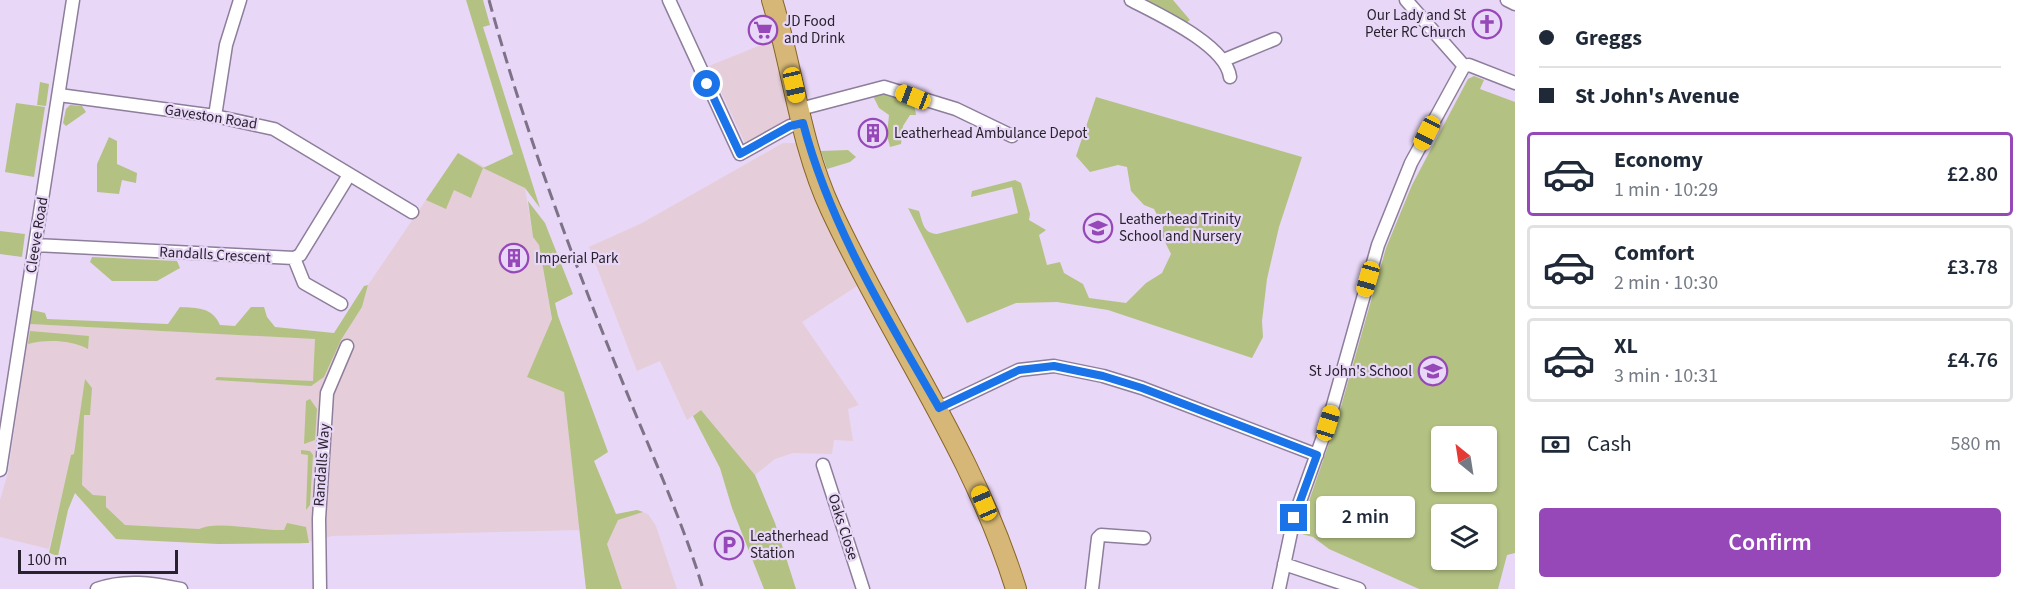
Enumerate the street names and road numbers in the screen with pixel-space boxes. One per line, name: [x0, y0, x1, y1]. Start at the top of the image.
street label: Gaveston Road: [163, 99, 259, 135]
street label: Cleeve Road: [21, 195, 53, 275]
street label: Randalls Crescent: [159, 242, 271, 268]
street label: Randalls Way: [309, 423, 335, 507]
street label: Oaks Close: [822, 491, 864, 563]

